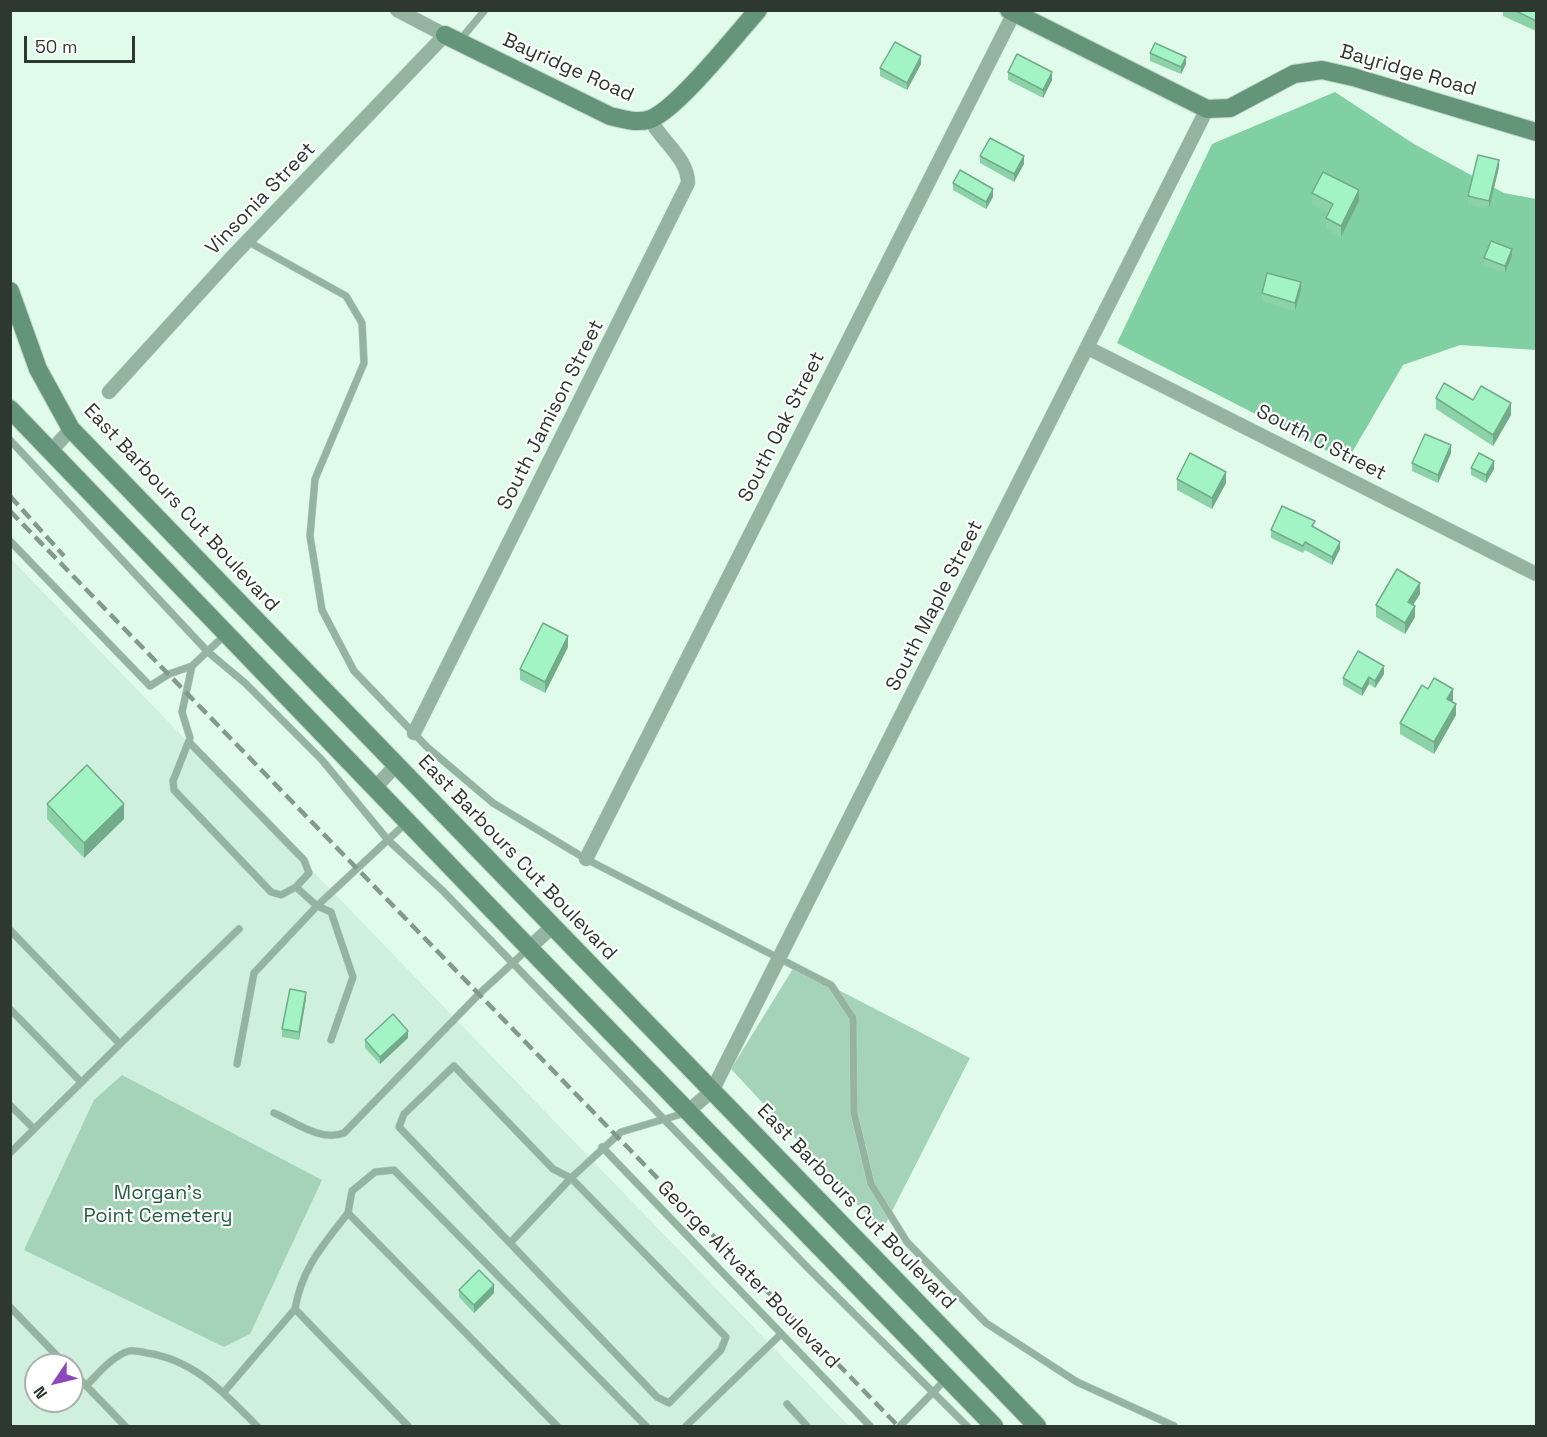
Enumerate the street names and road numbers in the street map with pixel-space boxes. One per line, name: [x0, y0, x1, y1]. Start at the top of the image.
street label: Bayridge Road: [499, 28, 637, 108]
street label: Bayridge Road: [1337, 40, 1479, 102]
street label: Vinsonia Street: [201, 138, 321, 260]
street label: South Jamison Street: [493, 316, 609, 514]
street label: South Oak Street: [734, 348, 830, 506]
street label: East Barbours Cut Boulevard: [78, 399, 284, 617]
street label: South C Street: [1252, 400, 1390, 486]
street label: South Maple Street: [882, 517, 988, 695]
street label: East Barbours Cut Boulevard: [413, 751, 621, 965]
street label: East Barbours Cut Boulevard: [752, 1100, 960, 1314]
street label: George Altvater Boulevard: [652, 1176, 844, 1374]

